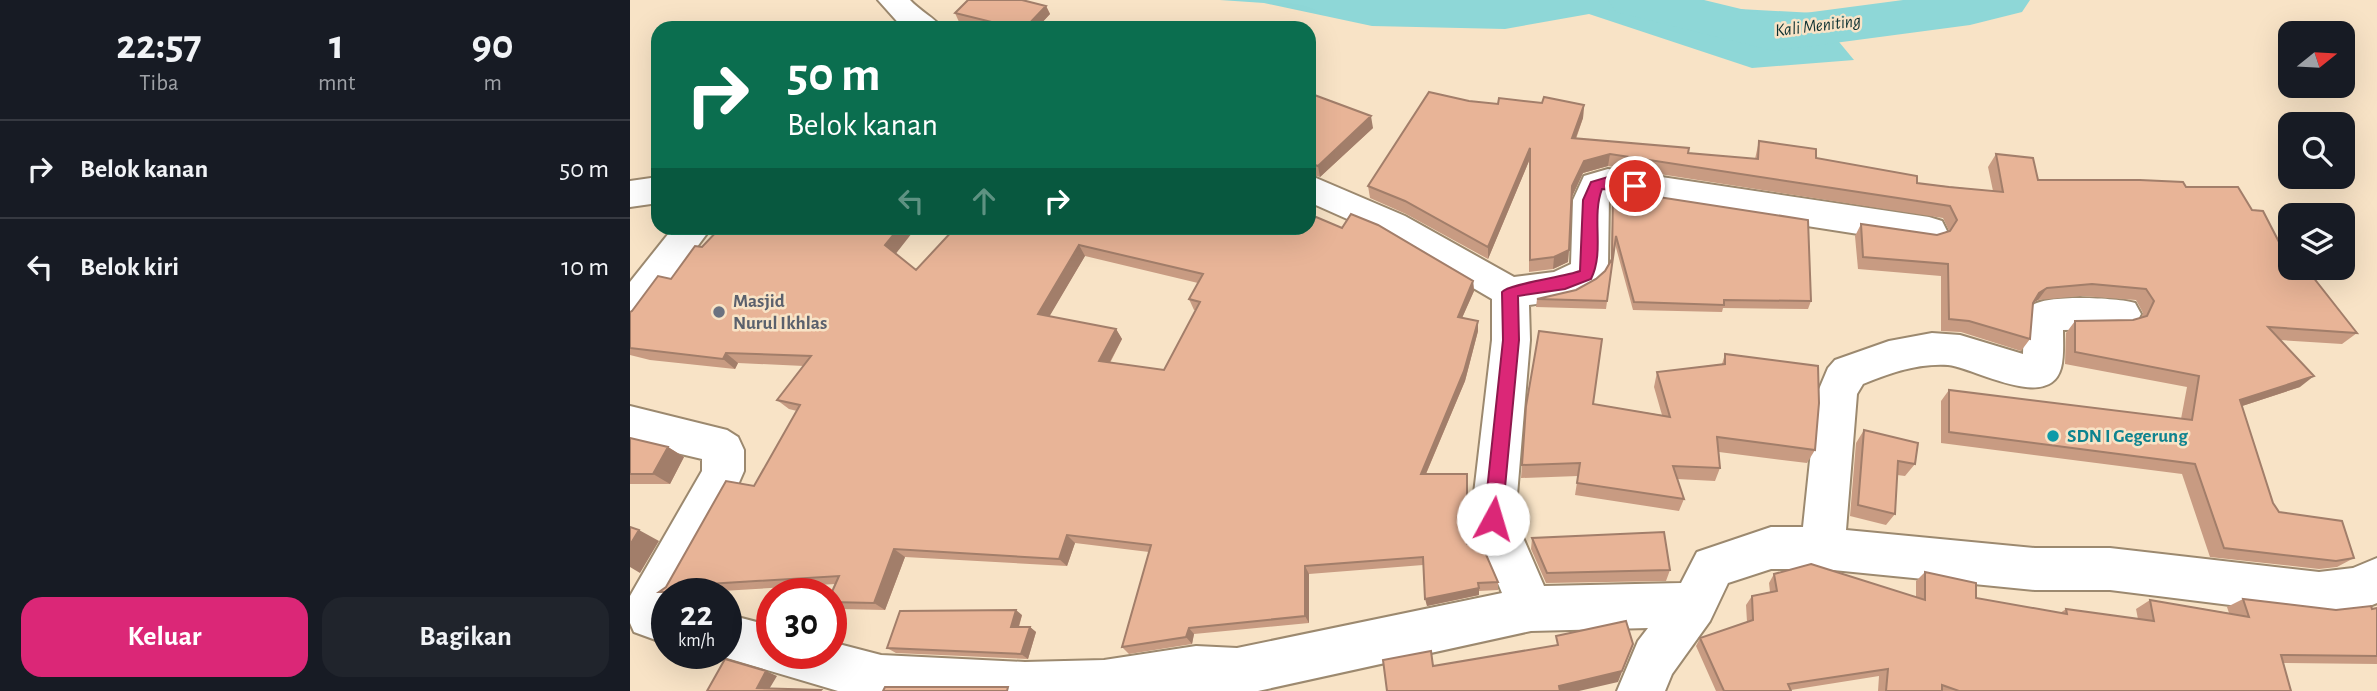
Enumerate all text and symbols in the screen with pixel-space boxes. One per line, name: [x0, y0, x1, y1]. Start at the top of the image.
water label: Kali Meniting: [1774, 12, 1862, 40]
north arrow: [2278, 21, 2356, 98]
map controls: [2278, 21, 2355, 280]
text: 22:57: [116, 24, 202, 66]
text: 1: [329, 24, 344, 66]
text: 90: [472, 24, 514, 66]
icon: right: [672, 49, 763, 140]
text: 50 m: [787, 51, 881, 100]
text: Tiba: [139, 72, 179, 95]
text: mnt: [318, 72, 355, 95]
text: m: [483, 72, 502, 95]
text: Belok kanan: [787, 109, 938, 141]
button: search: [2278, 112, 2355, 189]
icon: right: [21, 150, 59, 188]
text: Belok kanan: [80, 156, 208, 182]
text: 50 m: [559, 156, 609, 182]
pin: [1605, 156, 1665, 216]
icon: arrive: [1616, 167, 1654, 205]
icon: left: [892, 182, 930, 220]
icon: ahead: [965, 182, 1003, 220]
icon: right: [1038, 182, 1076, 220]
button: layers: [2278, 203, 2355, 280]
icon: left: [21, 248, 59, 286]
text: Belok kiri: [80, 254, 179, 280]
text: 10 m: [561, 254, 609, 280]
place label: Masjid Nurul Ikhlas: [733, 292, 827, 333]
marker: Masjid Nurul Ikhlas: [711, 304, 727, 320]
place label: SDN I Gegerung: [2067, 427, 2188, 446]
marker: SDN I Gegerung: [2045, 428, 2061, 444]
position arrow: [1456, 482, 1530, 556]
speed limit sign: 30: [756, 578, 847, 669]
button: Keluar: [21, 597, 308, 677]
button: Bagikan: [322, 597, 609, 677]
text: 22: [680, 597, 713, 632]
text: km/h: [678, 632, 715, 650]

